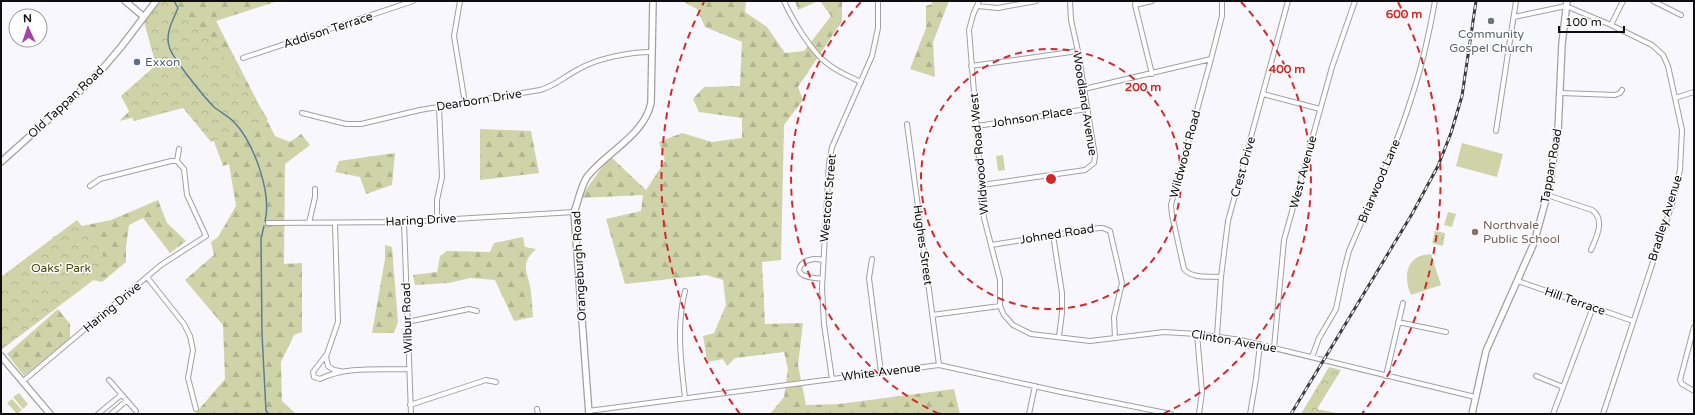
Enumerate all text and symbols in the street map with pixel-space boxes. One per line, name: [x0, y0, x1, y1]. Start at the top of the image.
text: 600 m: [1386, 7, 1422, 21]
north arrow: [8, 8, 48, 48]
scale bar: [1559, 8, 1624, 34]
street label: Addison Terrace: [282, 9, 375, 51]
text: N: [23, 12, 32, 25]
text: 100 m: [1565, 15, 1602, 29]
marker: Community Gospel Church: [1486, 16, 1496, 26]
place label: Community Gospel Church: [1449, 27, 1533, 55]
street label: Woodland Avenue: [1070, 51, 1100, 157]
place label: Exxon: [145, 55, 180, 69]
marker: Exxon: [132, 57, 142, 67]
text: 400 m: [1269, 62, 1305, 76]
street label: Old Tappan Road: [25, 63, 107, 141]
text: 200 m: [1125, 80, 1161, 94]
street label: Dearborn Drive: [435, 86, 523, 114]
street label: Wildwood Road West: [967, 92, 991, 215]
street label: Johnson Place: [990, 104, 1074, 130]
street label: Wildwood Road: [1167, 109, 1203, 199]
street label: Tappan Road: [1538, 128, 1564, 204]
street label: West Avenue: [1287, 134, 1319, 210]
street label: Crest Drive: [1228, 135, 1258, 199]
street label: Briarwood Lane: [1355, 137, 1403, 225]
street label: Westcott Street: [817, 153, 839, 243]
centre of rings: [1044, 172, 1058, 186]
street label: Bradley Avenue: [1645, 173, 1685, 263]
street label: Hughes Street: [910, 204, 936, 287]
street label: Haring Drive: [385, 211, 457, 229]
street label: Orangeburgh Road: [569, 211, 589, 321]
place label: Northvale Public School: [1483, 218, 1560, 246]
street label: Johned Road: [1019, 221, 1095, 247]
marker: Northvale Public School: [1470, 227, 1480, 237]
park label: Oaks' Park: [31, 261, 91, 275]
street label: Haring Drive: [80, 279, 144, 335]
street label: Wilbur Road: [399, 282, 415, 354]
street label: Hill Terrace: [1543, 284, 1607, 318]
street label: Clinton Avenue: [1190, 327, 1278, 355]
street label: White Avenue: [841, 360, 922, 384]

